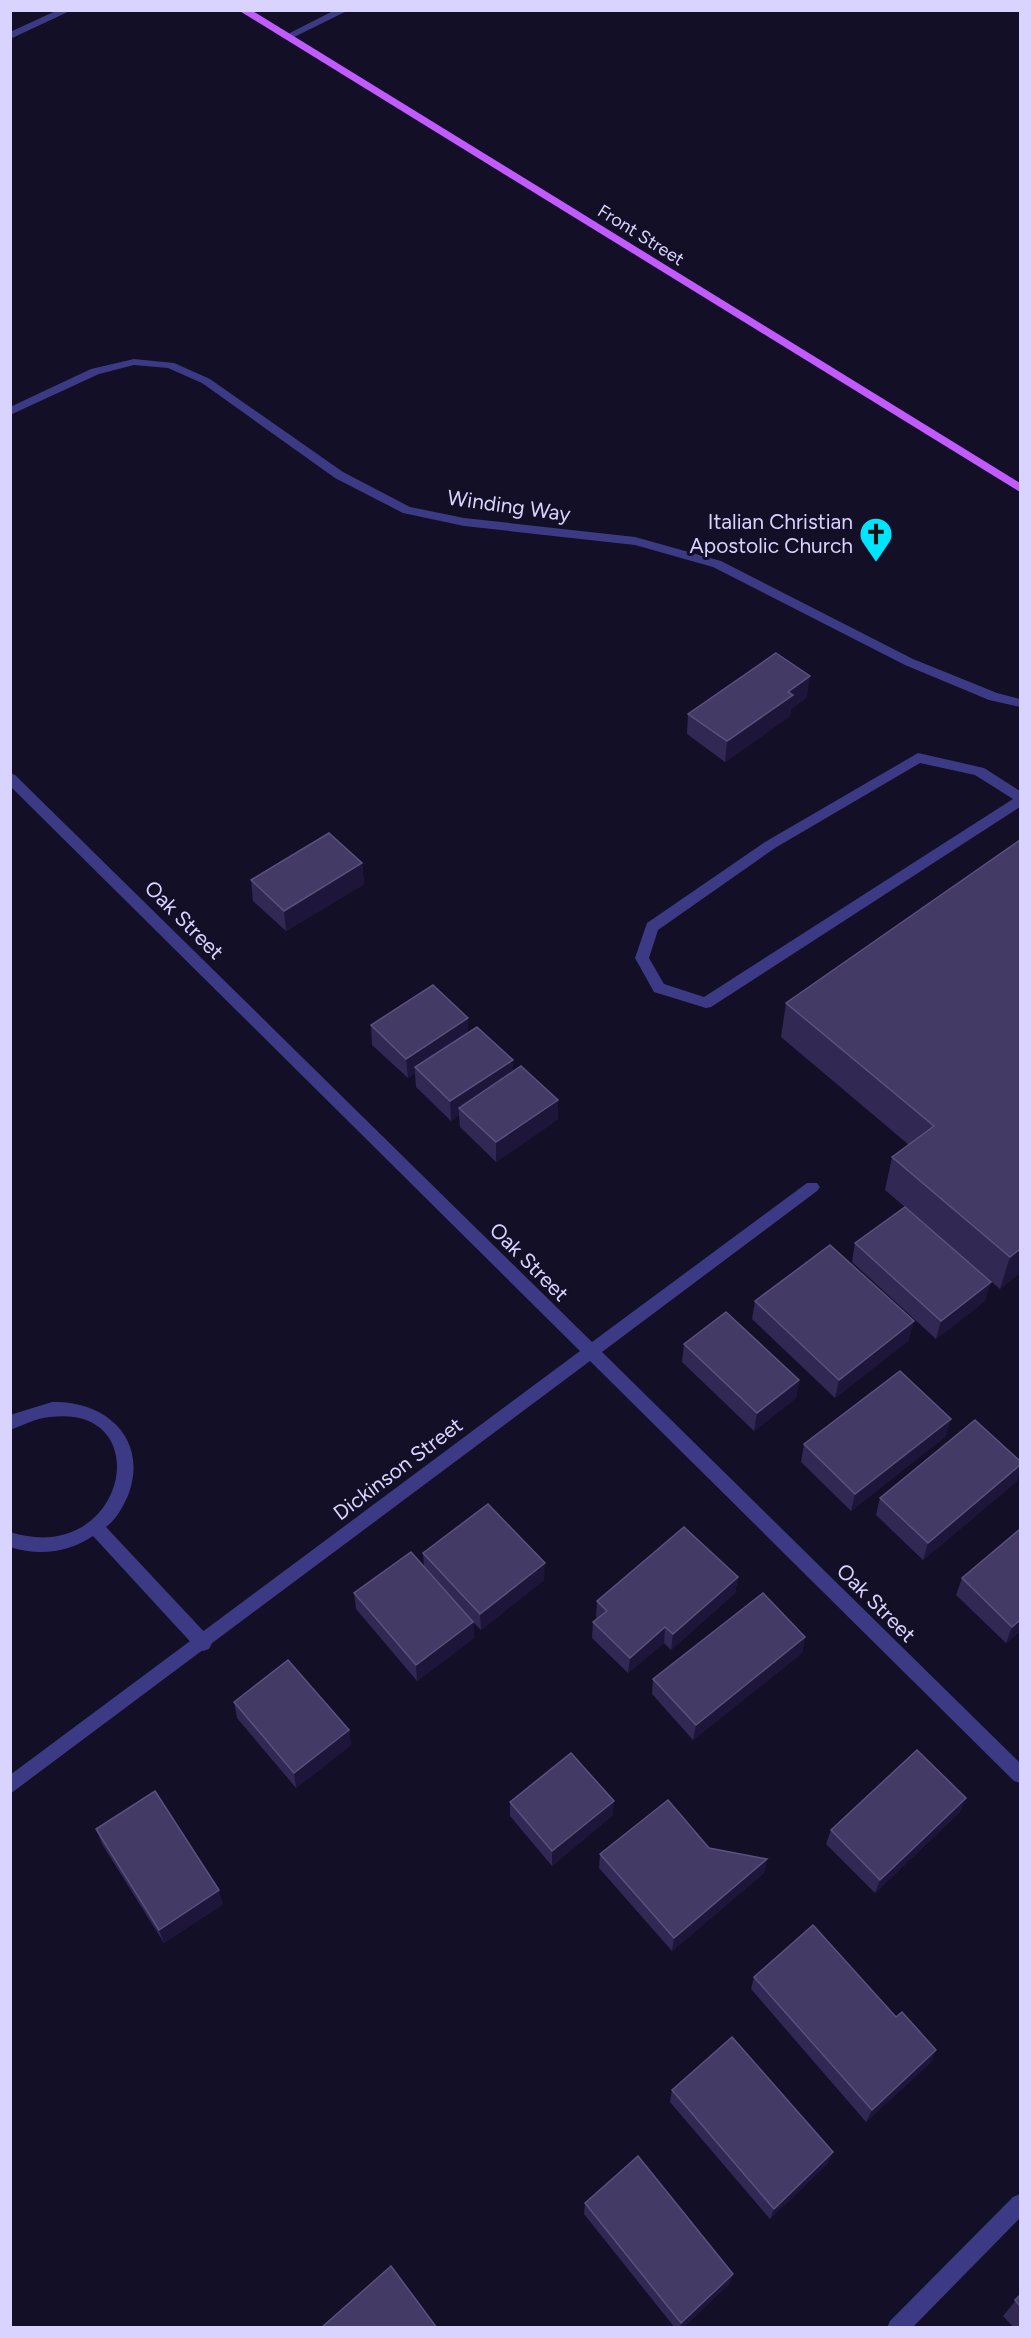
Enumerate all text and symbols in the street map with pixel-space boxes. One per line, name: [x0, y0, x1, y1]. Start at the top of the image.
street label: Front Street: [594, 200, 688, 270]
street label: Winding Way: [446, 484, 572, 527]
place label: Italian Christian Apostolic Church: [690, 509, 853, 558]
church icon: Italian Christian Apostolic Church: [858, 516, 894, 563]
street label: Oak Street: [140, 875, 229, 964]
street label: Oak Street: [485, 1217, 574, 1306]
street label: Dickinson Street: [328, 1412, 467, 1525]
street label: Oak Street: [832, 1558, 921, 1647]

